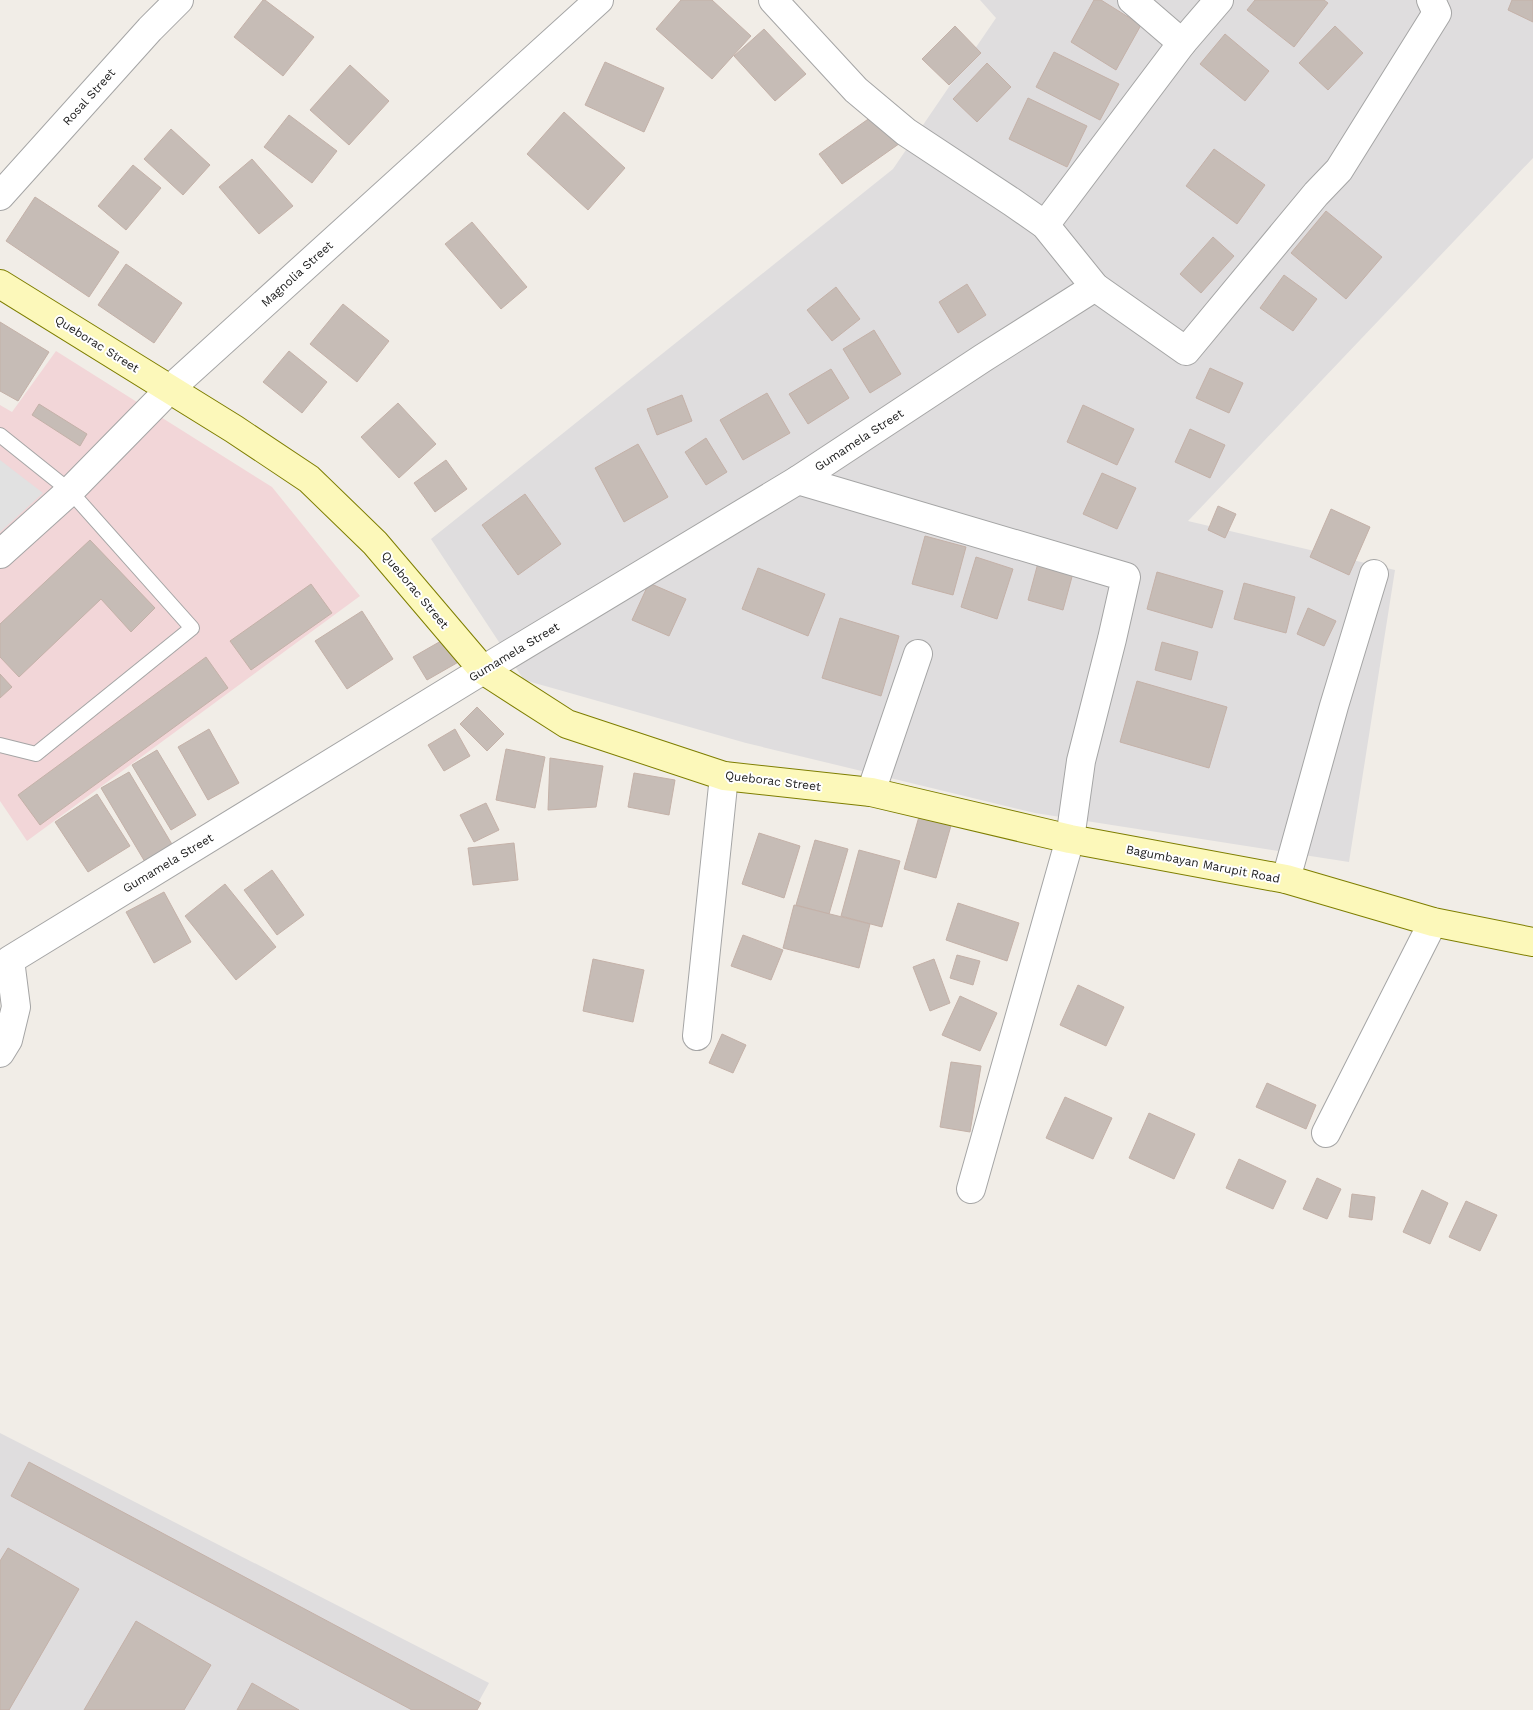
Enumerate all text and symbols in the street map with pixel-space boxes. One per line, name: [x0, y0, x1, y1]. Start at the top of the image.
street label: Rosal Street: [60, 66, 118, 128]
street label: Magnolia Street: [258, 238, 336, 310]
street label: Queborac Street: [52, 312, 142, 376]
street label: Gumamela Street: [812, 406, 906, 474]
street label: Queborac Street: [379, 549, 451, 631]
street label: Gumamela Street: [466, 619, 562, 685]
street label: Queborac Street: [724, 768, 822, 794]
street label: Gumamela Street: [120, 830, 216, 896]
street label: Bagumbayan Marupit Road: [1125, 842, 1281, 886]

